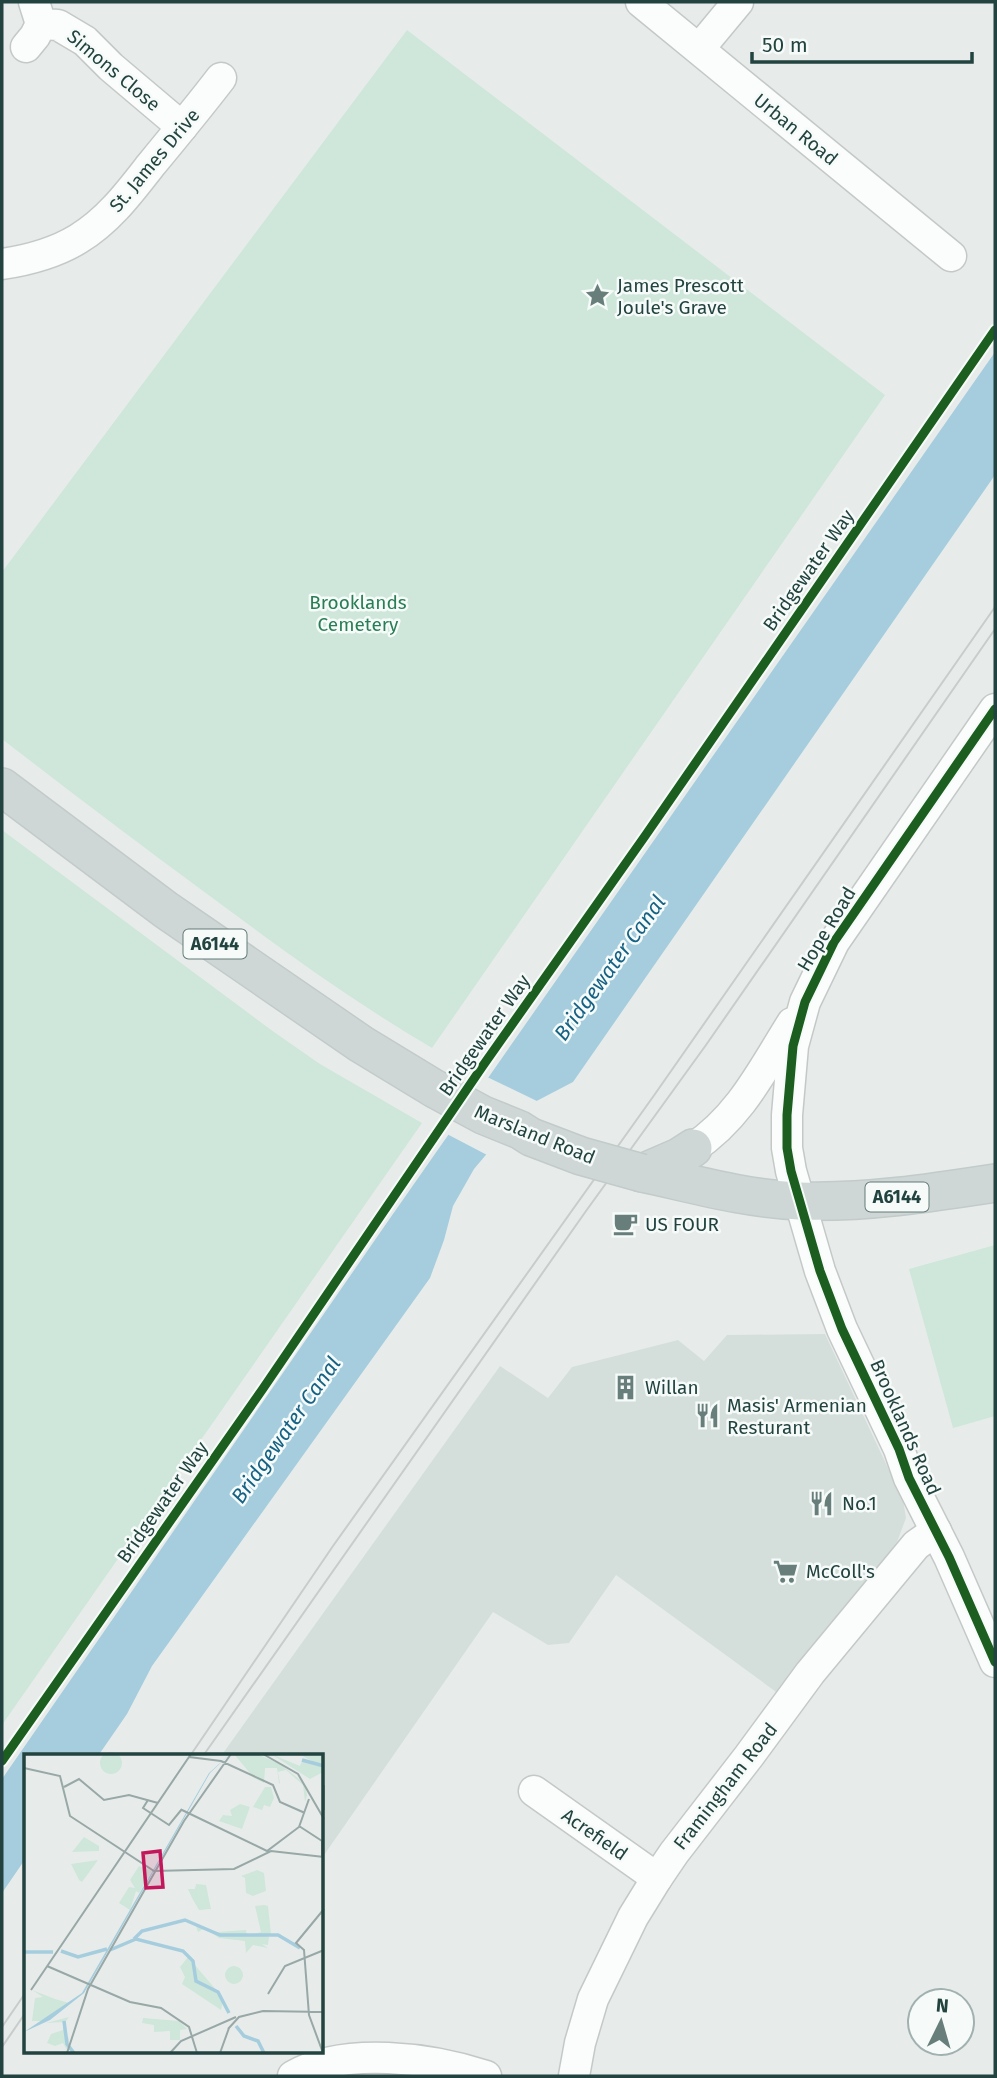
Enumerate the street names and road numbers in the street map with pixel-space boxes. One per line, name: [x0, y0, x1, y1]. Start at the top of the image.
street label: Simons Close: [62, 25, 165, 116]
street label: Urban Road: [749, 89, 842, 170]
street label: St. James Drive: [104, 104, 204, 217]
street label: Bridgewater Way: [758, 505, 859, 635]
street label: Hope Road: [792, 883, 861, 976]
road number: A6144: [184, 930, 246, 959]
street label: Bridgewater Way: [434, 970, 535, 1100]
street label: Marsland Road: [471, 1100, 599, 1169]
road number: A6144: [866, 1182, 928, 1212]
street label: Brooklands Road: [865, 1356, 946, 1499]
street label: Bridgewater Way: [112, 1437, 213, 1567]
street label: Framingham Road: [669, 1718, 782, 1854]
street label: Acrefield: [557, 1803, 632, 1865]

